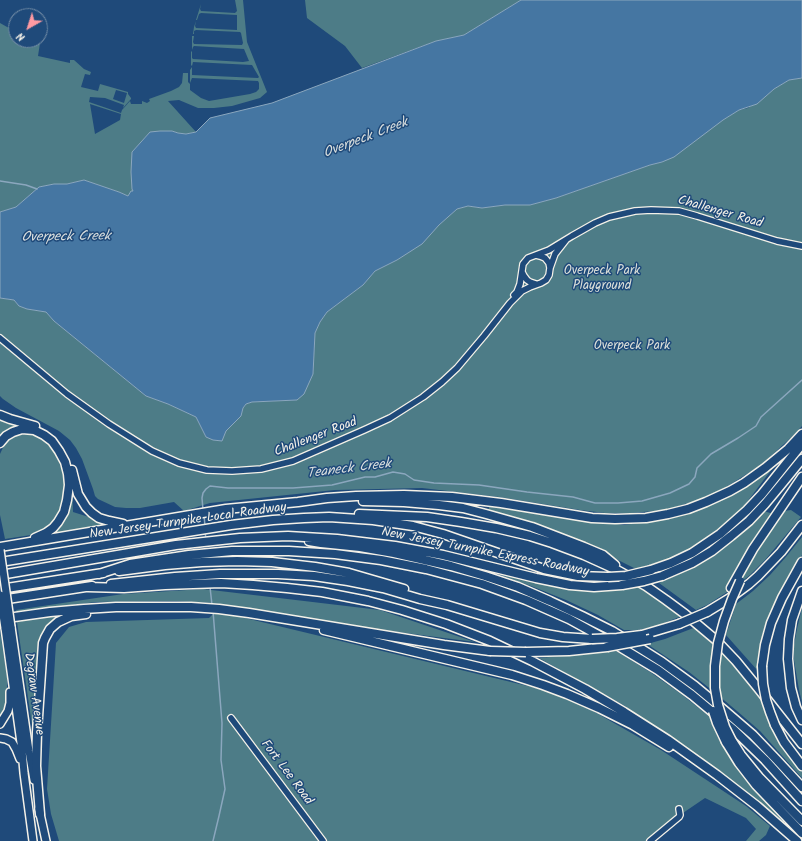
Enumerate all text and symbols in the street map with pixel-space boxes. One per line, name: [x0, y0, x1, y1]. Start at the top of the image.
north arrow: [8, 8, 48, 48]
text: N: [13, 27, 29, 46]
water label: Overpeck Creek: [321, 115, 411, 163]
street label: Challenger Road: [676, 193, 764, 233]
water label: Overpeck Creek: [21, 229, 111, 247]
park label: Overpeck Park Playground: [564, 264, 640, 295]
park label: Overpeck Park: [594, 339, 670, 355]
street label: Challenger Road: [272, 415, 360, 461]
water label: Teaneck Creek: [306, 457, 392, 483]
street label: New Jersey Turnpike Local Roadway: [89, 500, 287, 544]
street label: New Jersey Turnpike Express Roadway: [380, 525, 590, 581]
street label: Degraw Avenue: [19, 652, 47, 736]
street label: Fort Lee Road: [257, 737, 315, 809]

